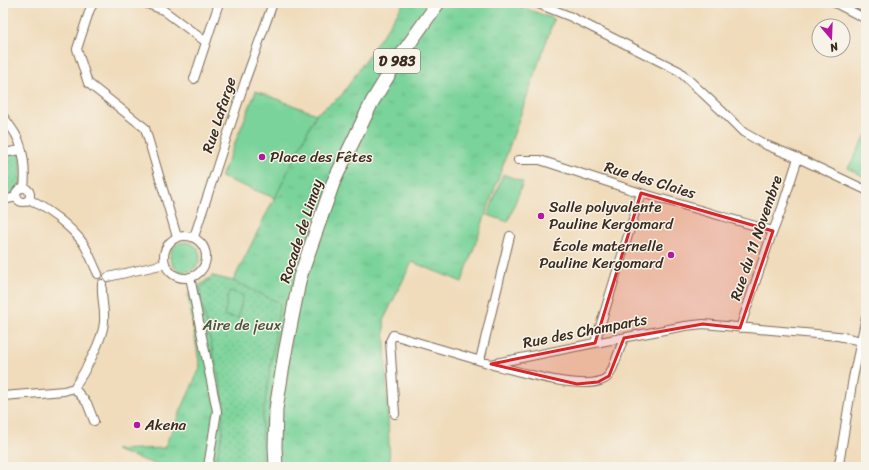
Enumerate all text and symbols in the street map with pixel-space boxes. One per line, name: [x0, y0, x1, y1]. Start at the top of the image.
north arrow: [811, 18, 851, 58]
text: N: [827, 36, 842, 57]
road number: D 983: [374, 49, 420, 73]
street label: Rue Lafarge: [194, 73, 244, 157]
place label: Place des Fêtes: [270, 144, 373, 170]
marker: Place des Fêtes: [257, 152, 267, 162]
street label: Rue des Claies: [601, 154, 699, 206]
street label: Rue du 11 Novembre: [722, 172, 790, 304]
street label: Rocade de Limay: [272, 175, 330, 286]
place label: Salle polyvalente Pauline Kergomard: [549, 194, 674, 237]
marker: Salle polyvalente Pauline Kergomard: [536, 211, 546, 221]
place label: École maternelle Pauline Kergomard: [539, 233, 664, 276]
marker: École maternelle Pauline Kergomard: [666, 250, 676, 260]
street label: Rue des Champarts: [521, 306, 649, 356]
park label: Aire de jeux: [202, 312, 282, 338]
place label: Akena: [144, 412, 187, 438]
marker: Akena: [132, 420, 142, 430]

